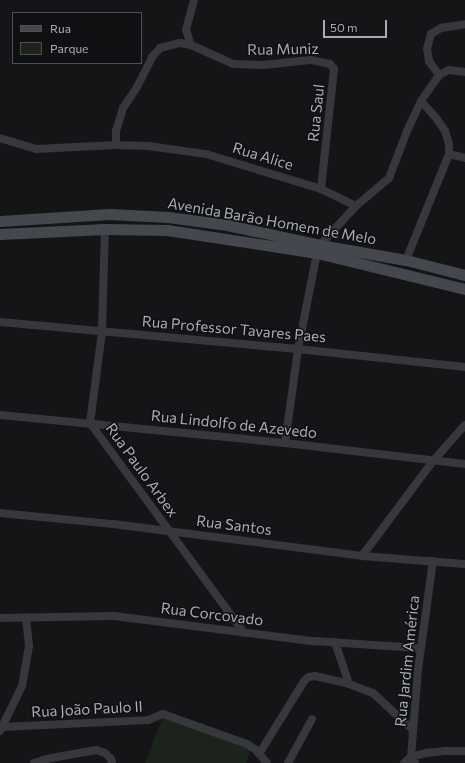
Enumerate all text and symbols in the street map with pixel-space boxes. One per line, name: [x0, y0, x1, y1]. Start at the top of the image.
legend: [12, 12, 142, 64]
scale bar: [325, 12, 389, 38]
text: 50 m: [330, 20, 358, 34]
text: Rua: [50, 21, 71, 35]
street label: Rua Muniz: [247, 39, 319, 59]
text: Parque: [50, 41, 88, 55]
street label: Rua Saul: [304, 83, 328, 143]
street label: Rua Alice: [231, 138, 295, 174]
street label: Avenida Barão Homem de Melo: [166, 194, 378, 248]
street label: Rua Professor Tavares Paes: [141, 312, 327, 346]
street label: Rua Lindolfo de Azevedo: [150, 406, 318, 442]
street label: Rua Paulo Arbex: [102, 420, 182, 520]
street label: Rua Santos: [195, 511, 273, 539]
street label: Rua Jardim América: [391, 594, 423, 728]
street label: Rua Corcovado: [160, 599, 264, 629]
street label: Rua João Paulo II: [31, 697, 143, 721]

